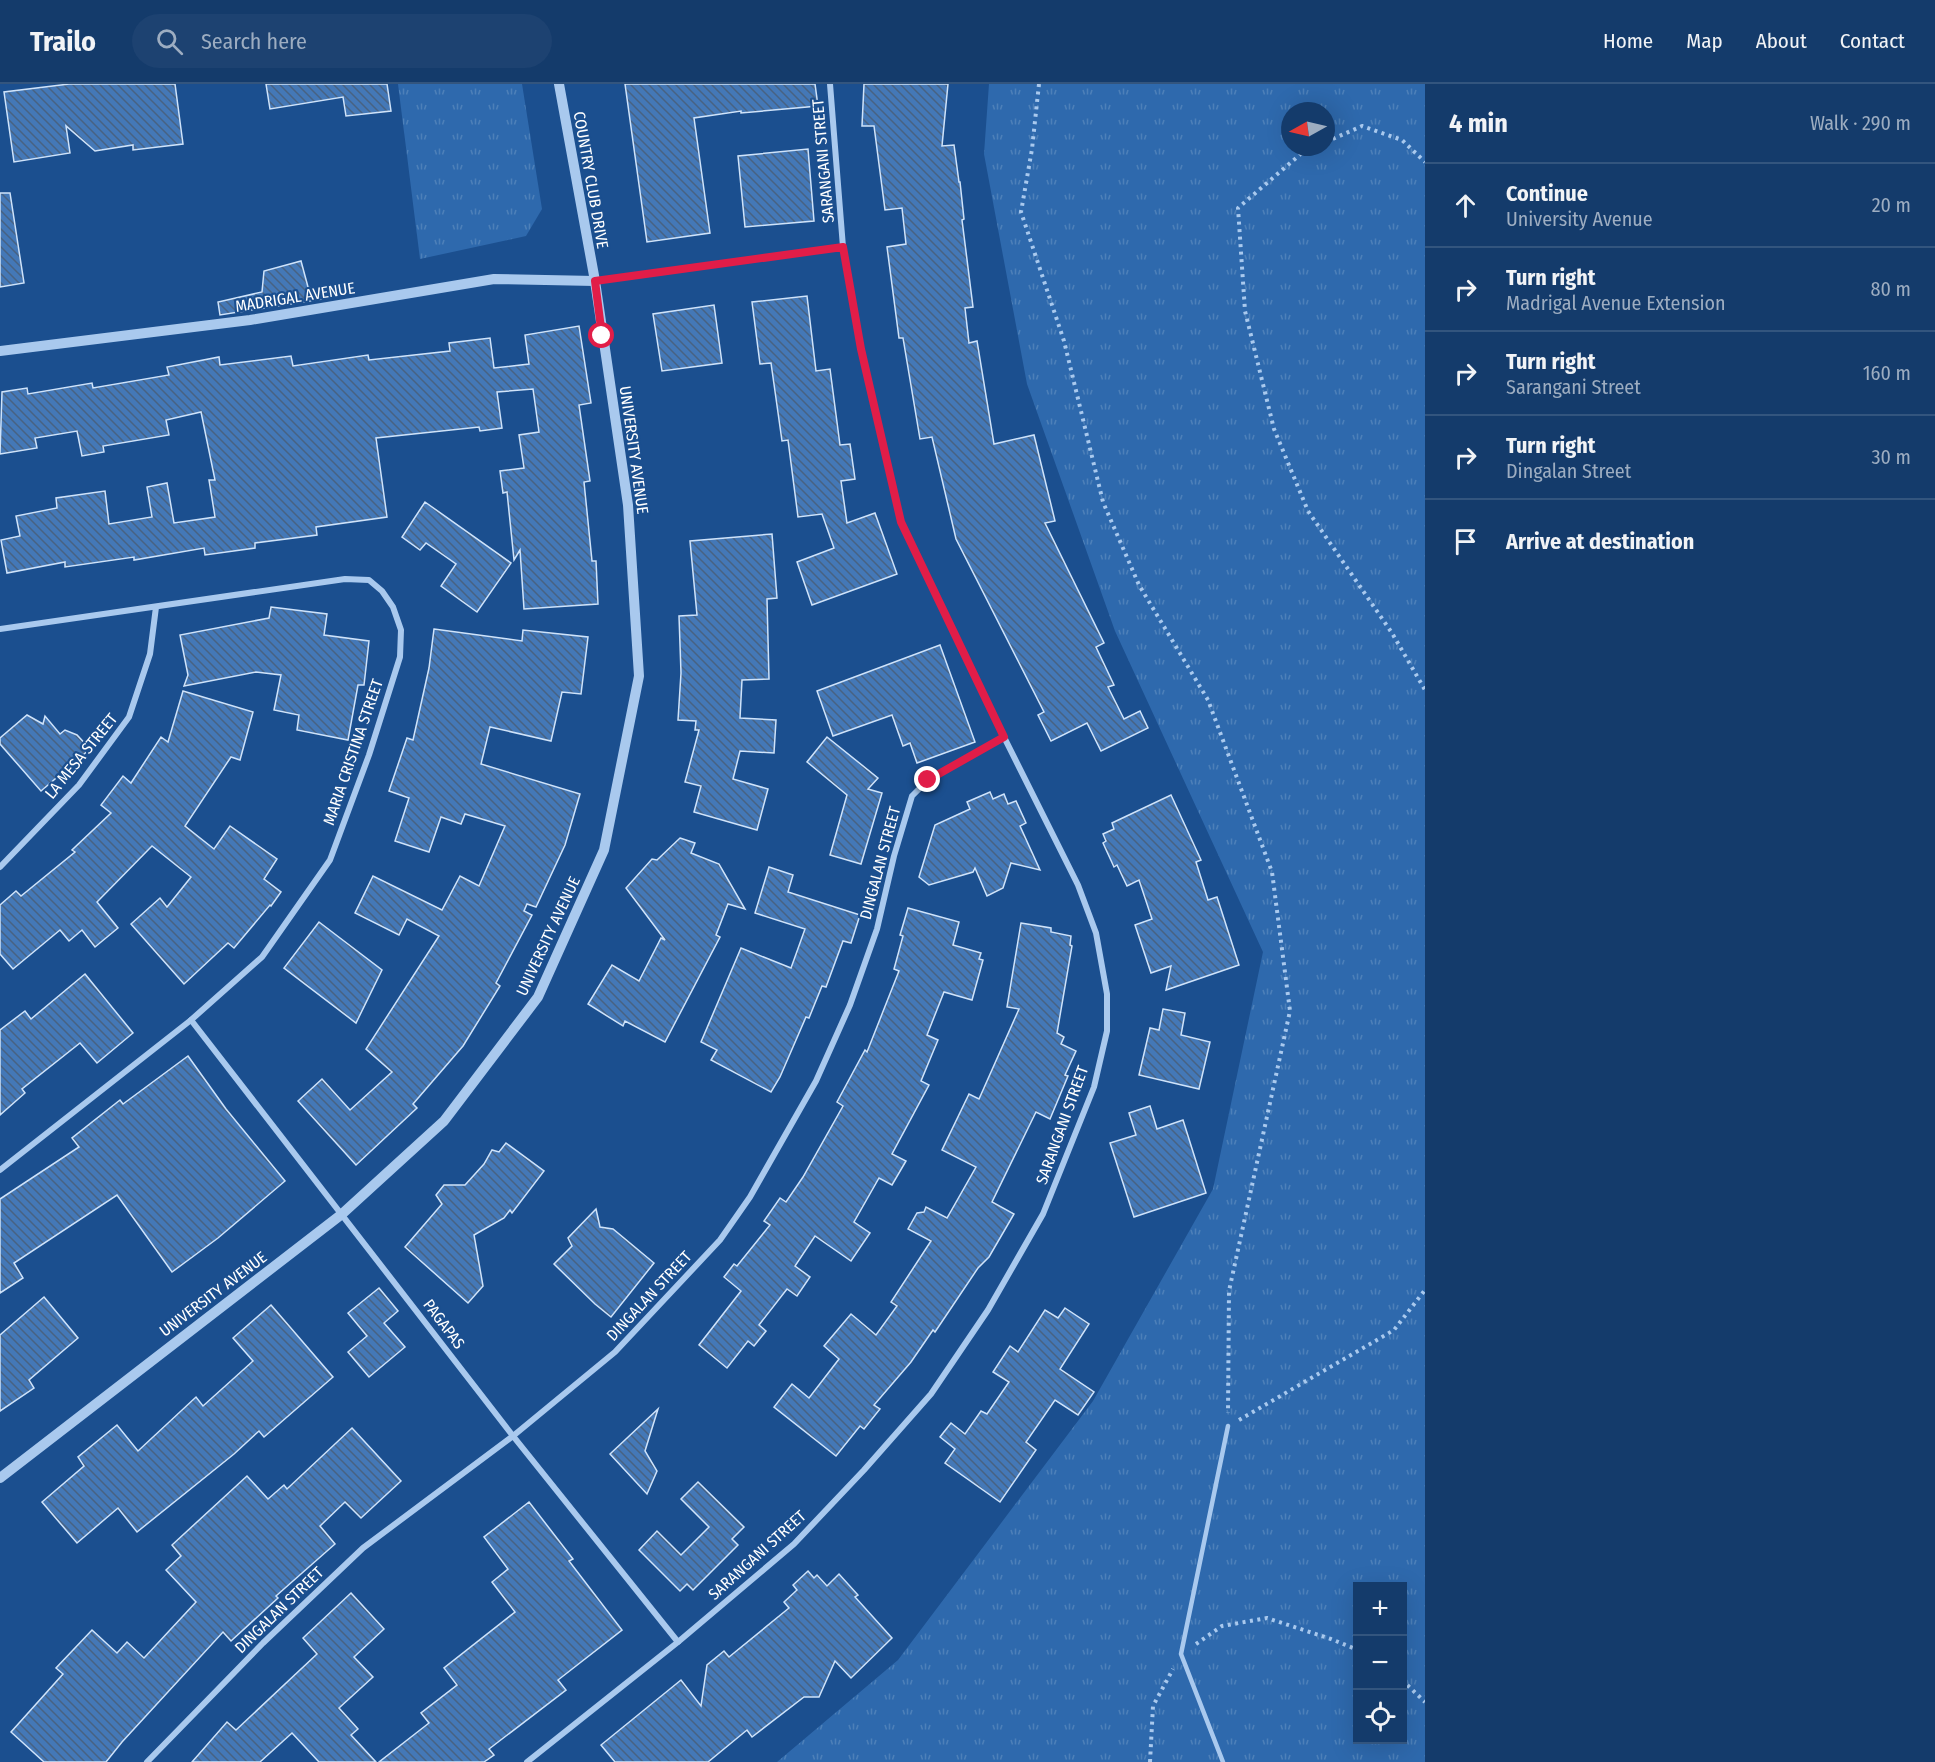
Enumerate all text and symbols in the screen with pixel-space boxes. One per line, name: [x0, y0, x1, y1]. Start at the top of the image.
search box: [132, 14, 552, 68]
text: Trailo: [30, 25, 96, 58]
icon: search: [153, 25, 186, 58]
text: Search here: [201, 28, 307, 55]
text: Home: [1603, 28, 1653, 54]
text: Map: [1686, 28, 1723, 54]
text: About: [1756, 28, 1807, 54]
text: Contact: [1840, 28, 1905, 54]
street label: SARANGANI STREET: [808, 98, 838, 224]
north arrow: [1281, 102, 1335, 156]
text: 4 min: [1449, 108, 1508, 139]
street label: COUNTRY CLUB DRIVE: [570, 110, 612, 250]
text: Walk · 290 m: [1810, 111, 1911, 135]
text: Continue: [1506, 180, 1588, 207]
icon: ahead: [1449, 189, 1482, 222]
text: 20 m: [1872, 193, 1911, 217]
text: University Avenue: [1506, 207, 1653, 231]
text: Turn right: [1506, 264, 1595, 291]
icon: right: [1449, 273, 1482, 306]
text: 80 m: [1871, 277, 1911, 301]
street label: MADRIGAL AVENUE: [234, 278, 356, 316]
text: Madrigal Avenue Extension: [1506, 291, 1726, 315]
route start: [588, 322, 614, 348]
text: Turn right: [1506, 348, 1595, 375]
icon: right: [1449, 357, 1482, 390]
text: 160 m: [1863, 361, 1911, 385]
text: Sarangani Street: [1506, 375, 1641, 399]
street label: UNIVERSITY AVENUE: [616, 385, 652, 515]
text: Turn right: [1506, 432, 1595, 459]
icon: right: [1449, 441, 1482, 474]
text: 30 m: [1871, 445, 1911, 469]
text: Dingalan Street: [1506, 459, 1631, 483]
icon: arrive: [1449, 525, 1482, 558]
text: Arrive at destination: [1506, 528, 1694, 555]
street label: MARIA CRISTINA STREET: [319, 676, 387, 827]
street label: LA MESA STREET: [41, 709, 122, 802]
route end: [914, 766, 940, 792]
street label: DINGALAN STREET: [856, 804, 904, 921]
street label: UNIVERSITY AVENUE: [512, 873, 584, 999]
street label: SARANGANI STREET: [1032, 1063, 1092, 1187]
street label: DINGALAN STREET: [603, 1247, 696, 1345]
street label: UNIVERSITY AVENUE: [156, 1248, 270, 1340]
street label: PAGAPAS: [419, 1296, 469, 1353]
street label: SARANGANI STREET: [704, 1506, 810, 1604]
street label: DINGALAN STREET: [231, 1563, 328, 1657]
map controls: [1353, 1582, 1407, 1744]
button: +: [1353, 1582, 1407, 1636]
button: −: [1353, 1636, 1407, 1690]
button: locate: [1353, 1690, 1407, 1744]

